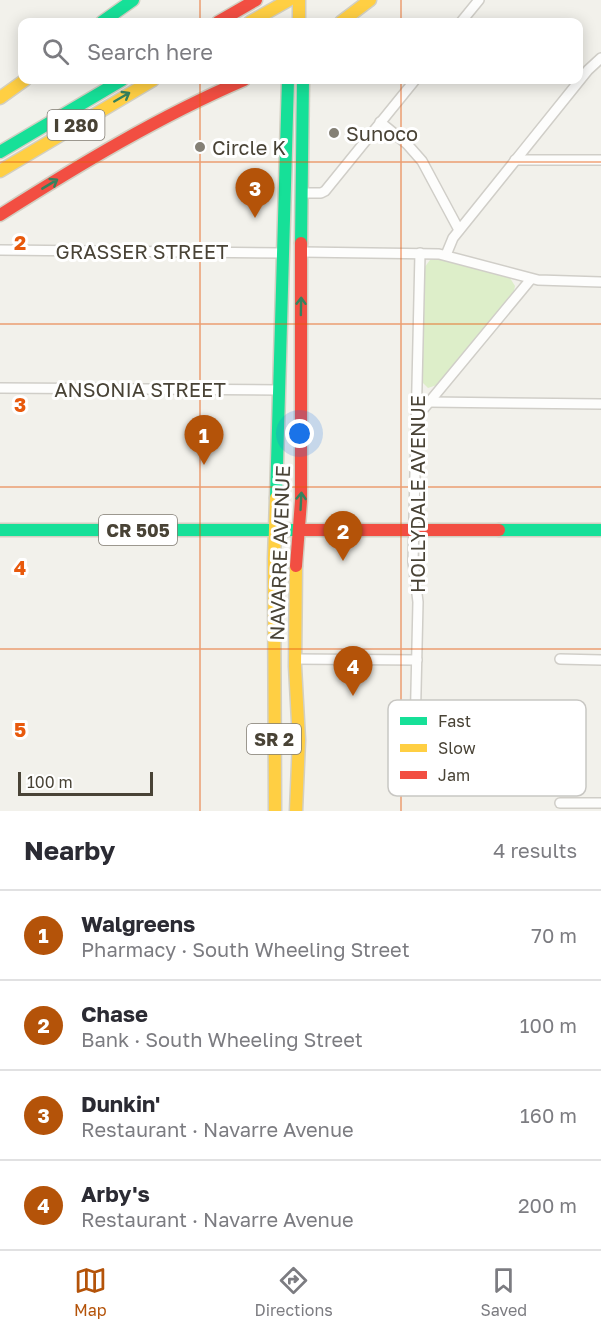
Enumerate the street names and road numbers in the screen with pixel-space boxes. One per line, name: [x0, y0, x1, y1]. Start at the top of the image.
road number: I 280: [48, 110, 104, 140]
street label: GRASSER STREET: [56, 239, 228, 263]
street label: ANSONIA STREET: [54, 377, 226, 401]
street label: HOLLYDALE AVENUE: [405, 395, 429, 593]
street label: NAVARRE AVENUE: [264, 465, 294, 641]
road number: CR 505: [99, 515, 177, 545]
road number: SR 2: [247, 724, 301, 754]

